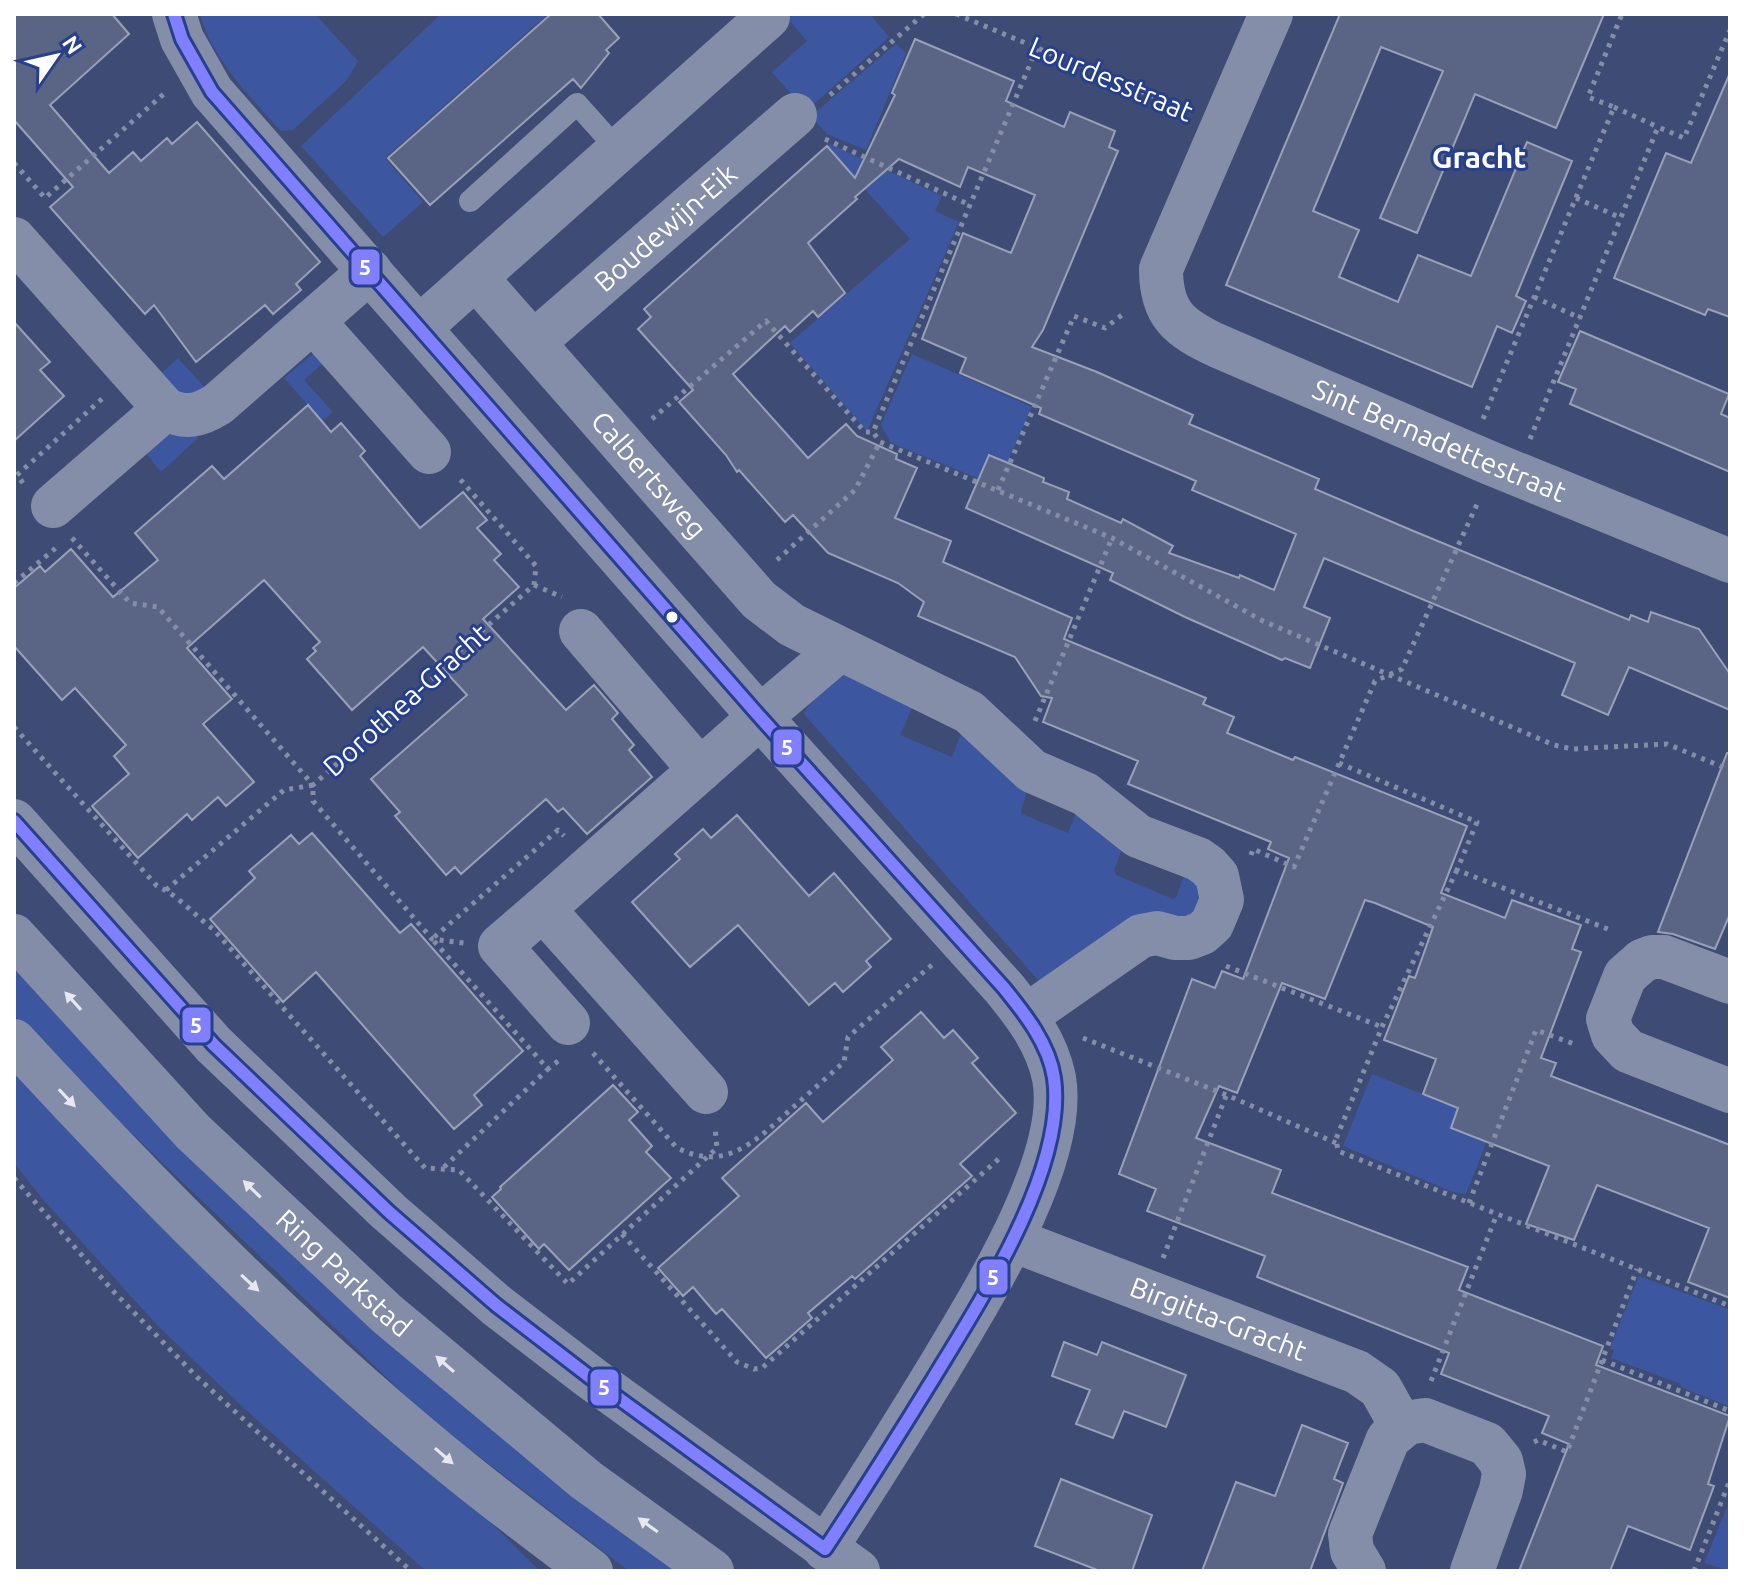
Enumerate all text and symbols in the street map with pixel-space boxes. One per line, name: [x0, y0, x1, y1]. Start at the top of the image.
north arrow: [16, 16, 96, 96]
street label: Lourdesstraat: [1025, 30, 1198, 127]
text: N: [58, 31, 88, 58]
district label: Gracht: [1432, 140, 1526, 174]
street label: Boudewijn-Eik: [588, 157, 742, 298]
line badge: 5: [350, 248, 381, 286]
text: 5: [359, 254, 371, 279]
street label: Sint Bernadettestraat: [1308, 373, 1571, 507]
street label: Calbertsweg: [586, 405, 713, 544]
unlabelled marker: [664, 609, 680, 625]
street label: Dorothea-Gracht: [317, 617, 495, 782]
line badge: 5: [772, 728, 803, 766]
text: 5: [781, 734, 793, 759]
one-way arrow: [64, 992, 82, 1011]
line badge: 5: [181, 1006, 212, 1044]
text: 5: [190, 1012, 202, 1037]
one-way arrow: [57, 1089, 75, 1108]
one-way arrow: [243, 1181, 262, 1199]
street label: Ring Parkstad: [271, 1203, 418, 1343]
line badge: 5: [978, 1258, 1009, 1296]
text: 5: [987, 1264, 999, 1289]
street label: Birgitta-Gracht: [1126, 1271, 1311, 1366]
one-way arrow: [240, 1274, 259, 1292]
one-way arrow: [435, 1356, 455, 1373]
line badge: 5: [589, 1368, 620, 1407]
text: 5: [598, 1374, 610, 1399]
one-way arrow: [433, 1447, 453, 1464]
one-way arrow: [638, 1518, 659, 1533]

